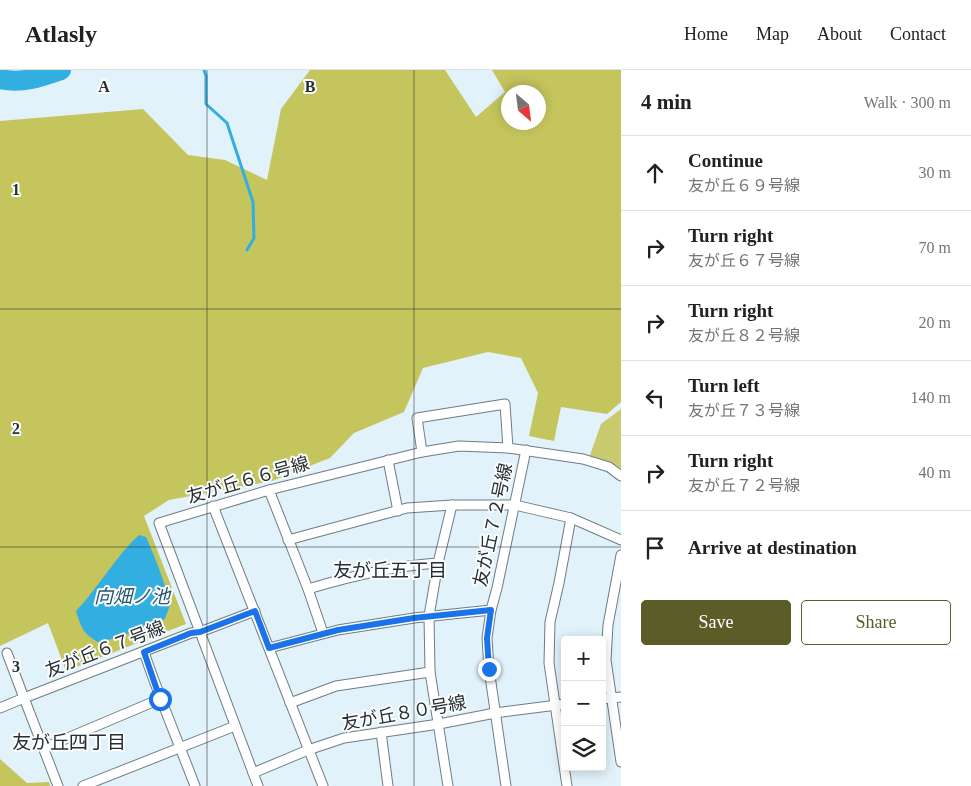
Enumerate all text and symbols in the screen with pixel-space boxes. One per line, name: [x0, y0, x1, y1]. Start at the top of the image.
text: Atlasly: [25, 21, 97, 47]
text: Home: [684, 24, 728, 44]
text: Map: [756, 24, 789, 44]
text: About: [817, 24, 862, 44]
text: Contact: [890, 24, 946, 44]
text: A: [98, 78, 110, 95]
text: B: [305, 78, 316, 95]
north arrow: [501, 85, 546, 130]
text: 4 min: [641, 90, 692, 114]
text: Walk · 300 m: [864, 94, 951, 111]
text: Continue: [688, 150, 763, 171]
icon: ahead: [641, 159, 669, 187]
text: 30 m: [919, 164, 951, 181]
text: 友が丘６９号線: [688, 177, 800, 194]
text: 1: [12, 181, 20, 198]
text: Turn right: [688, 225, 773, 246]
icon: right: [641, 234, 669, 262]
text: 70 m: [919, 239, 951, 256]
text: 友が丘６７号線: [688, 252, 800, 269]
text: Turn right: [688, 300, 773, 321]
icon: right: [641, 309, 669, 337]
text: 20 m: [919, 314, 951, 331]
text: 友が丘８２号線: [688, 327, 800, 344]
text: Turn left: [688, 375, 760, 396]
icon: left: [641, 384, 669, 412]
text: 140 m: [911, 389, 951, 406]
text: 友が丘７３号線: [688, 402, 800, 419]
text: 2: [12, 420, 20, 437]
text: Turn right: [688, 450, 773, 471]
street label: 友が丘６６号線: [185, 453, 311, 507]
icon: right: [641, 459, 669, 487]
street label: 友が丘７２号線: [470, 461, 516, 589]
text: 40 m: [919, 464, 951, 481]
text: 友が丘７２号線: [688, 477, 800, 494]
icon: arrive: [641, 534, 669, 562]
text: Arrive at destination: [688, 537, 857, 558]
district label: 友が丘五丁目: [333, 560, 447, 581]
water label: 向畑ノ池: [94, 586, 172, 607]
button: Save: [641, 600, 791, 645]
button: Share: [801, 600, 951, 645]
street label: 友が丘６７号線: [43, 617, 167, 681]
map controls: [561, 636, 606, 771]
button: +: [561, 636, 606, 681]
text: 3: [12, 658, 20, 675]
route end: [478, 658, 501, 681]
button: −: [561, 681, 606, 726]
route start: [149, 688, 172, 711]
street label: 友が丘８０号線: [340, 692, 468, 734]
button: layers: [561, 726, 606, 771]
district label: 友が丘四丁目: [12, 732, 126, 753]

